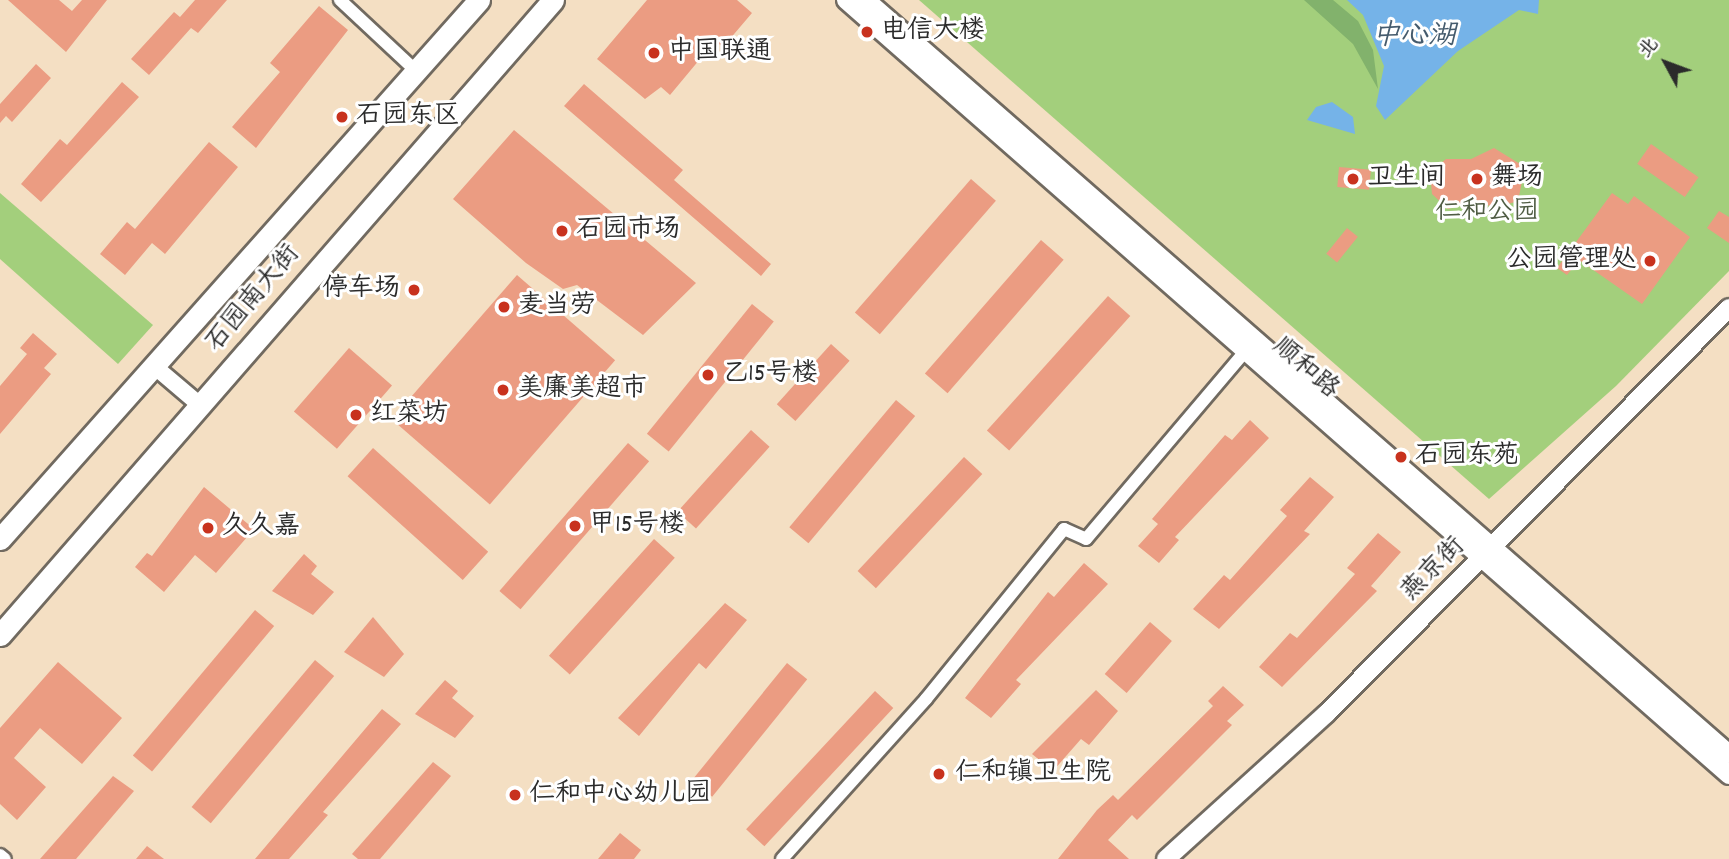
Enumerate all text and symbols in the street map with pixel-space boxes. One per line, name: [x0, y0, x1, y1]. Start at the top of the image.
place label: 电信大楼: [881, 16, 985, 48]
water label: 中心湖: [1372, 21, 1456, 55]
marker: 电信大楼: [859, 24, 875, 40]
north arrow: [1631, 28, 1701, 98]
text: 北: [1633, 33, 1666, 65]
place label: 中国联通: [668, 37, 772, 69]
marker: 中国联通: [646, 45, 662, 61]
place label: 石园东区: [356, 101, 460, 133]
marker: 石园东区: [334, 109, 350, 125]
place label: 卫生间: [1367, 163, 1445, 195]
place label: 舞场: [1491, 163, 1543, 195]
marker: 卫生间: [1345, 171, 1361, 187]
marker: 舞场: [1469, 171, 1485, 187]
park label: 仁和公园: [1435, 197, 1539, 229]
place label: 石园市场: [576, 215, 680, 247]
marker: 石园市场: [554, 223, 570, 239]
street label: 石园南大街: [200, 239, 308, 359]
place label: 公园管理处: [1506, 245, 1636, 277]
marker: 公园管理处: [1642, 253, 1658, 269]
place label: 停车场: [322, 274, 400, 306]
marker: 停车场: [406, 282, 422, 298]
place label: 麦当劳: [518, 291, 596, 323]
marker: 麦当劳: [496, 299, 512, 315]
street label: 顺和路: [1265, 332, 1345, 406]
place label: 乙15号楼: [722, 359, 818, 391]
marker: 乙15号楼: [700, 367, 716, 383]
place label: 美廉美超市: [517, 374, 647, 406]
marker: 美廉美超市: [495, 382, 511, 398]
place label: 红菜坊: [370, 399, 448, 431]
marker: 红菜坊: [348, 407, 364, 423]
place label: 石园东苑: [1415, 441, 1519, 473]
marker: 石园东苑: [1393, 449, 1409, 465]
place label: 甲15号楼: [589, 510, 685, 542]
place label: 久久嘉: [222, 512, 300, 544]
marker: 甲15号楼: [567, 518, 583, 534]
marker: 久久嘉: [200, 520, 216, 536]
street label: 燕京街: [1395, 531, 1473, 609]
place label: 仁和镇卫生院: [955, 758, 1111, 790]
marker: 仁和镇卫生院: [929, 764, 949, 784]
place label: 仁和中心幼儿园: [529, 779, 711, 811]
marker: 仁和中心幼儿园: [507, 787, 523, 803]

